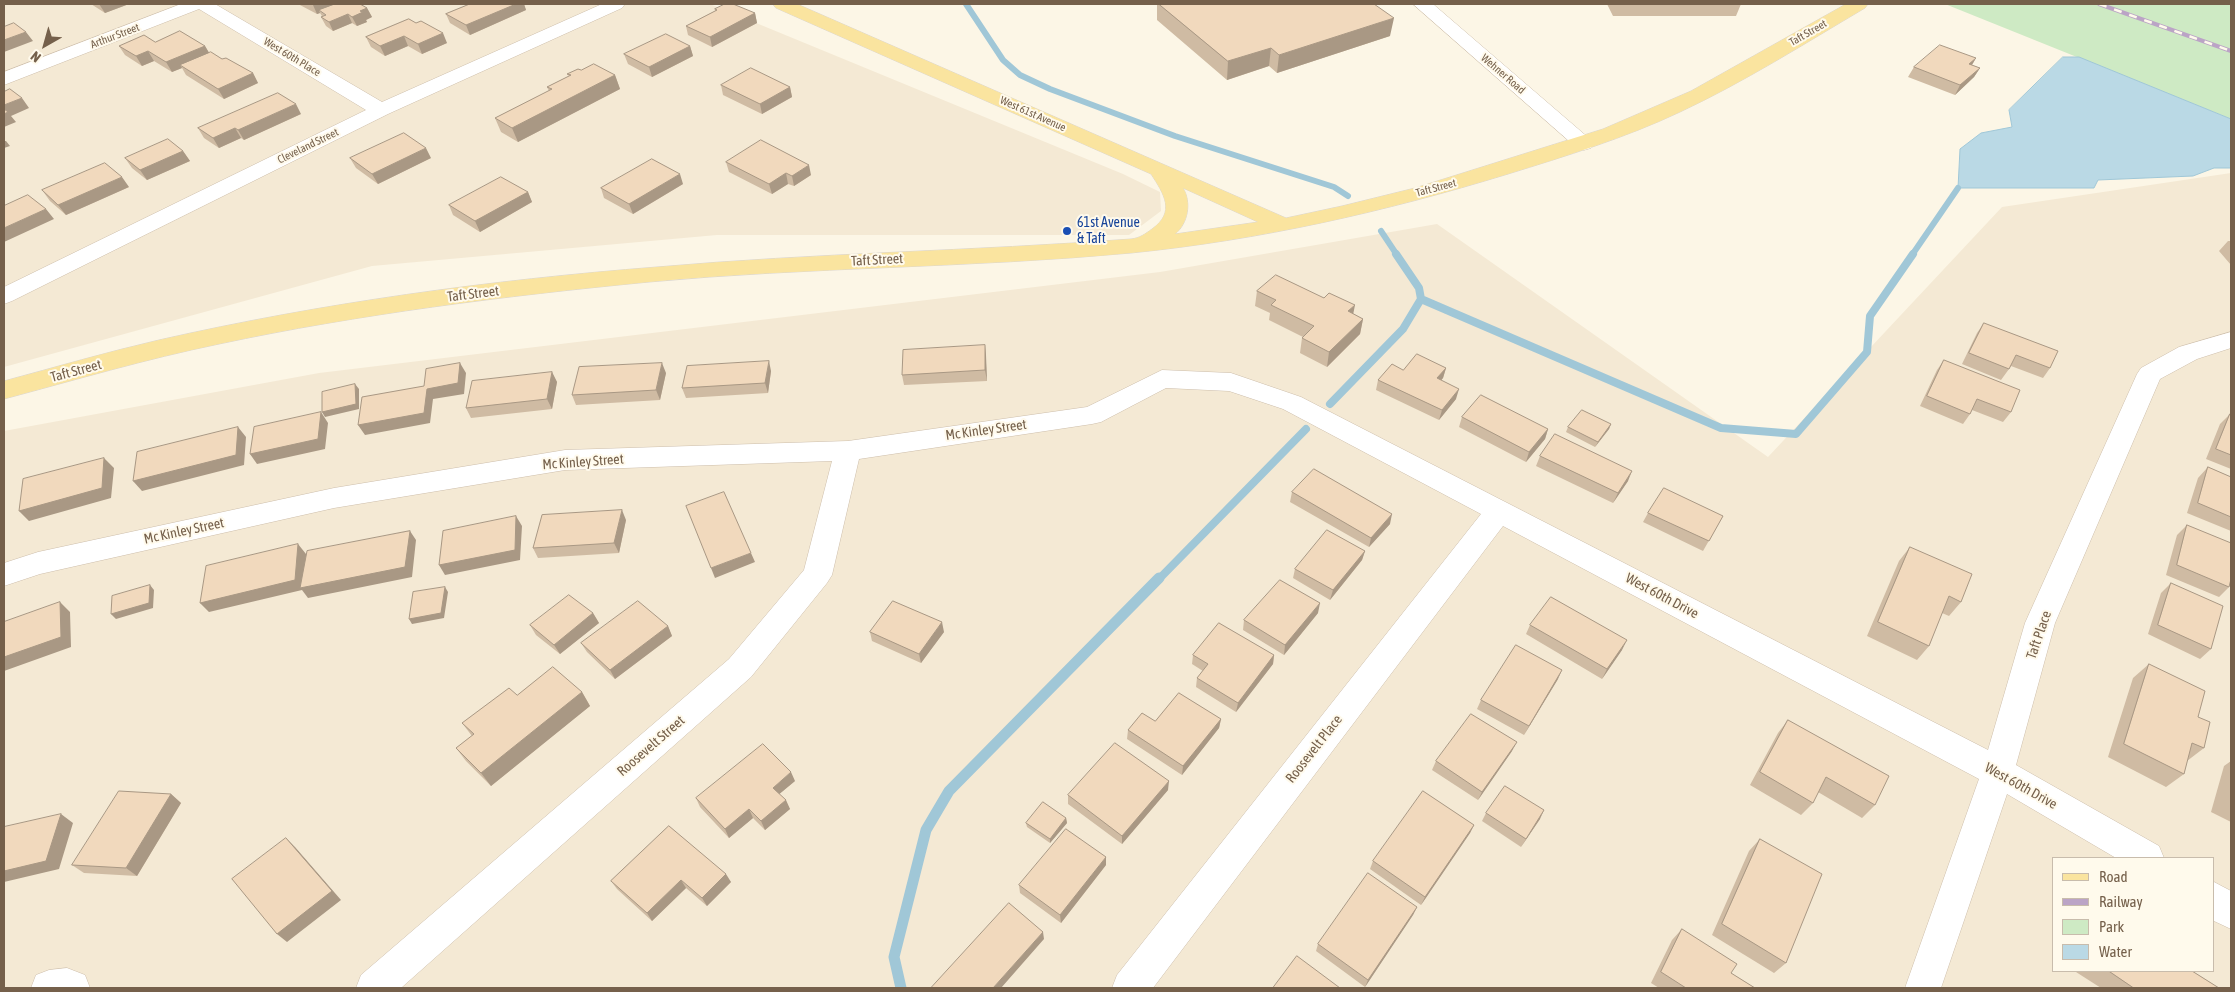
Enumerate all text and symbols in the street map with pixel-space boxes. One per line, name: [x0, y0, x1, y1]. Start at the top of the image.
street label: Taft Street: [1787, 17, 1829, 49]
north arrow: [20, 20, 70, 70]
street label: Arthur Street: [89, 21, 141, 51]
street label: West 60th Place: [261, 35, 323, 79]
text: N: [28, 48, 44, 66]
street label: Wehner Road: [1478, 51, 1528, 97]
street label: West 61st Avenue: [998, 94, 1068, 134]
street label: Cleveland Street: [275, 126, 341, 166]
street label: Taft Street: [1414, 176, 1458, 200]
place label: 61st Avenue & Taft: [1077, 215, 1140, 248]
marker: 61st Avenue & Taft: [1061, 225, 1073, 237]
street label: Taft Street: [850, 250, 904, 270]
street label: Taft Street: [446, 282, 500, 306]
street label: Taft Street: [49, 356, 103, 386]
street label: Mc Kinley Street: [944, 416, 1028, 444]
street label: Mc Kinley Street: [542, 451, 624, 473]
street label: Mc Kinley Street: [142, 514, 226, 548]
street label: West 60th Drive: [1623, 570, 1701, 622]
street label: Taft Place: [2023, 609, 2055, 661]
street label: Roosevelt Street: [614, 712, 688, 780]
street label: Roosevelt Place: [1282, 712, 1346, 786]
street label: West 60th Drive: [1982, 759, 2060, 813]
legend: [2052, 857, 2215, 972]
text: Road: [2099, 868, 2128, 885]
text: Railway: [2099, 893, 2143, 910]
text: Park: [2099, 918, 2124, 935]
text: Water: [2099, 943, 2132, 960]

